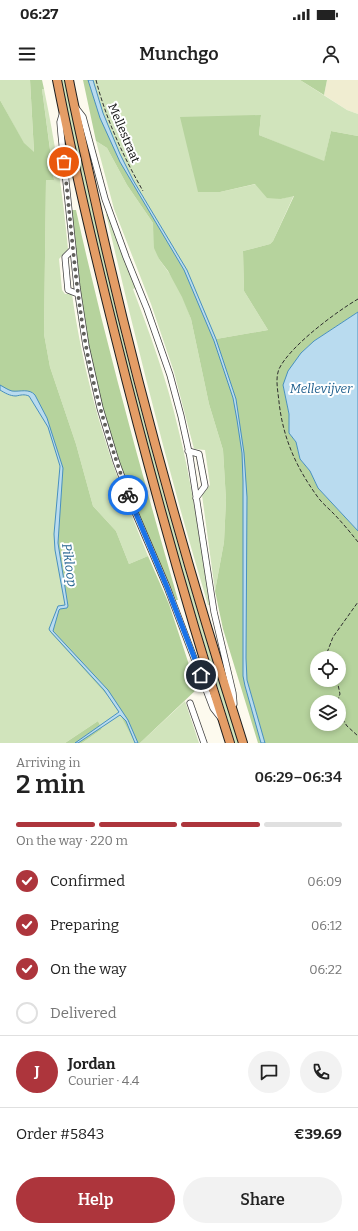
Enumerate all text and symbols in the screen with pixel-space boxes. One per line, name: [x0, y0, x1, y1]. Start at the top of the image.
text: 06:27: [20, 5, 58, 23]
icon: menu: [16, 43, 38, 65]
text: Munchgo: [139, 43, 219, 65]
icon: person: [320, 43, 342, 65]
street label: Mellestraat: [105, 101, 143, 165]
pin: [47, 145, 81, 179]
icon: bag: [53, 151, 75, 173]
water label: Mellevijver: [290, 381, 353, 396]
courier: [108, 475, 148, 515]
icon: bike: [117, 484, 139, 506]
water label: Pikloop: [59, 542, 80, 588]
map controls: [310, 651, 346, 731]
button: locate: [310, 651, 346, 687]
pin: [184, 658, 218, 692]
icon: home: [190, 664, 212, 686]
button: layers: [310, 695, 346, 731]
text: Arriving in: [16, 755, 81, 770]
text: 06:29–06:34: [254, 768, 342, 786]
text: 2 min: [16, 769, 85, 800]
text: On the way · 220 m: [16, 833, 128, 848]
icon: check: [16, 870, 38, 892]
text: Confirmed: [50, 872, 125, 890]
text: 06:09: [307, 874, 342, 889]
icon: check: [16, 914, 38, 936]
text: Preparing: [50, 916, 119, 934]
text: 06:12: [311, 918, 342, 933]
icon: check: [16, 958, 38, 980]
text: On the way: [50, 960, 127, 978]
text: 06:22: [309, 962, 342, 977]
text: Delivered: [50, 1004, 117, 1022]
button: chat: [248, 1051, 290, 1093]
button: phone: [300, 1051, 342, 1093]
text: Jordan: [68, 1055, 115, 1073]
text: J: [34, 1063, 40, 1081]
text: Courier · 4.4: [68, 1073, 139, 1088]
text: Order #5843: [16, 1125, 104, 1143]
text: €39.69: [294, 1125, 342, 1143]
button: Help: [16, 1177, 175, 1223]
button: Share: [183, 1177, 342, 1223]

